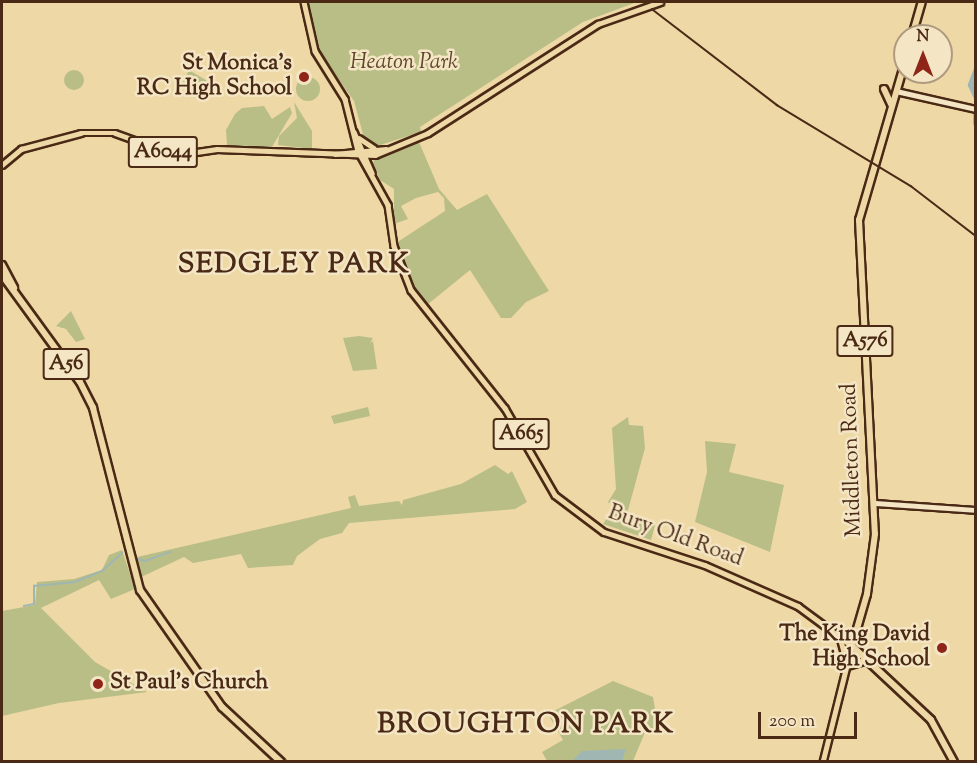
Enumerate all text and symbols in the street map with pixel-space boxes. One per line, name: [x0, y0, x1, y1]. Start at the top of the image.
north arrow: [893, 24, 953, 84]
text: N: [917, 26, 929, 49]
place label: St Monica's RC High School: [137, 51, 292, 102]
park label: Heaton Park: [350, 51, 458, 77]
marker: St Monica's RC High School: [297, 70, 311, 84]
road number: A6044: [127, 134, 199, 170]
district label: SEDGLEY PARK: [178, 248, 410, 282]
road number: A576: [835, 323, 895, 359]
road number: A56: [42, 346, 90, 382]
street label: Middleton Road: [837, 383, 869, 537]
road number: A665: [492, 416, 550, 452]
street label: Bury Old Road: [604, 500, 746, 574]
place label: The King David High School: [779, 622, 930, 674]
marker: The King David High School: [935, 641, 949, 655]
place label: St Paul's Church: [110, 671, 268, 697]
marker: St Paul's Church: [91, 677, 105, 691]
scale bar: [761, 700, 860, 738]
district label: BROUGHTON PARK: [377, 708, 675, 742]
text: 200 m: [769, 709, 815, 735]

